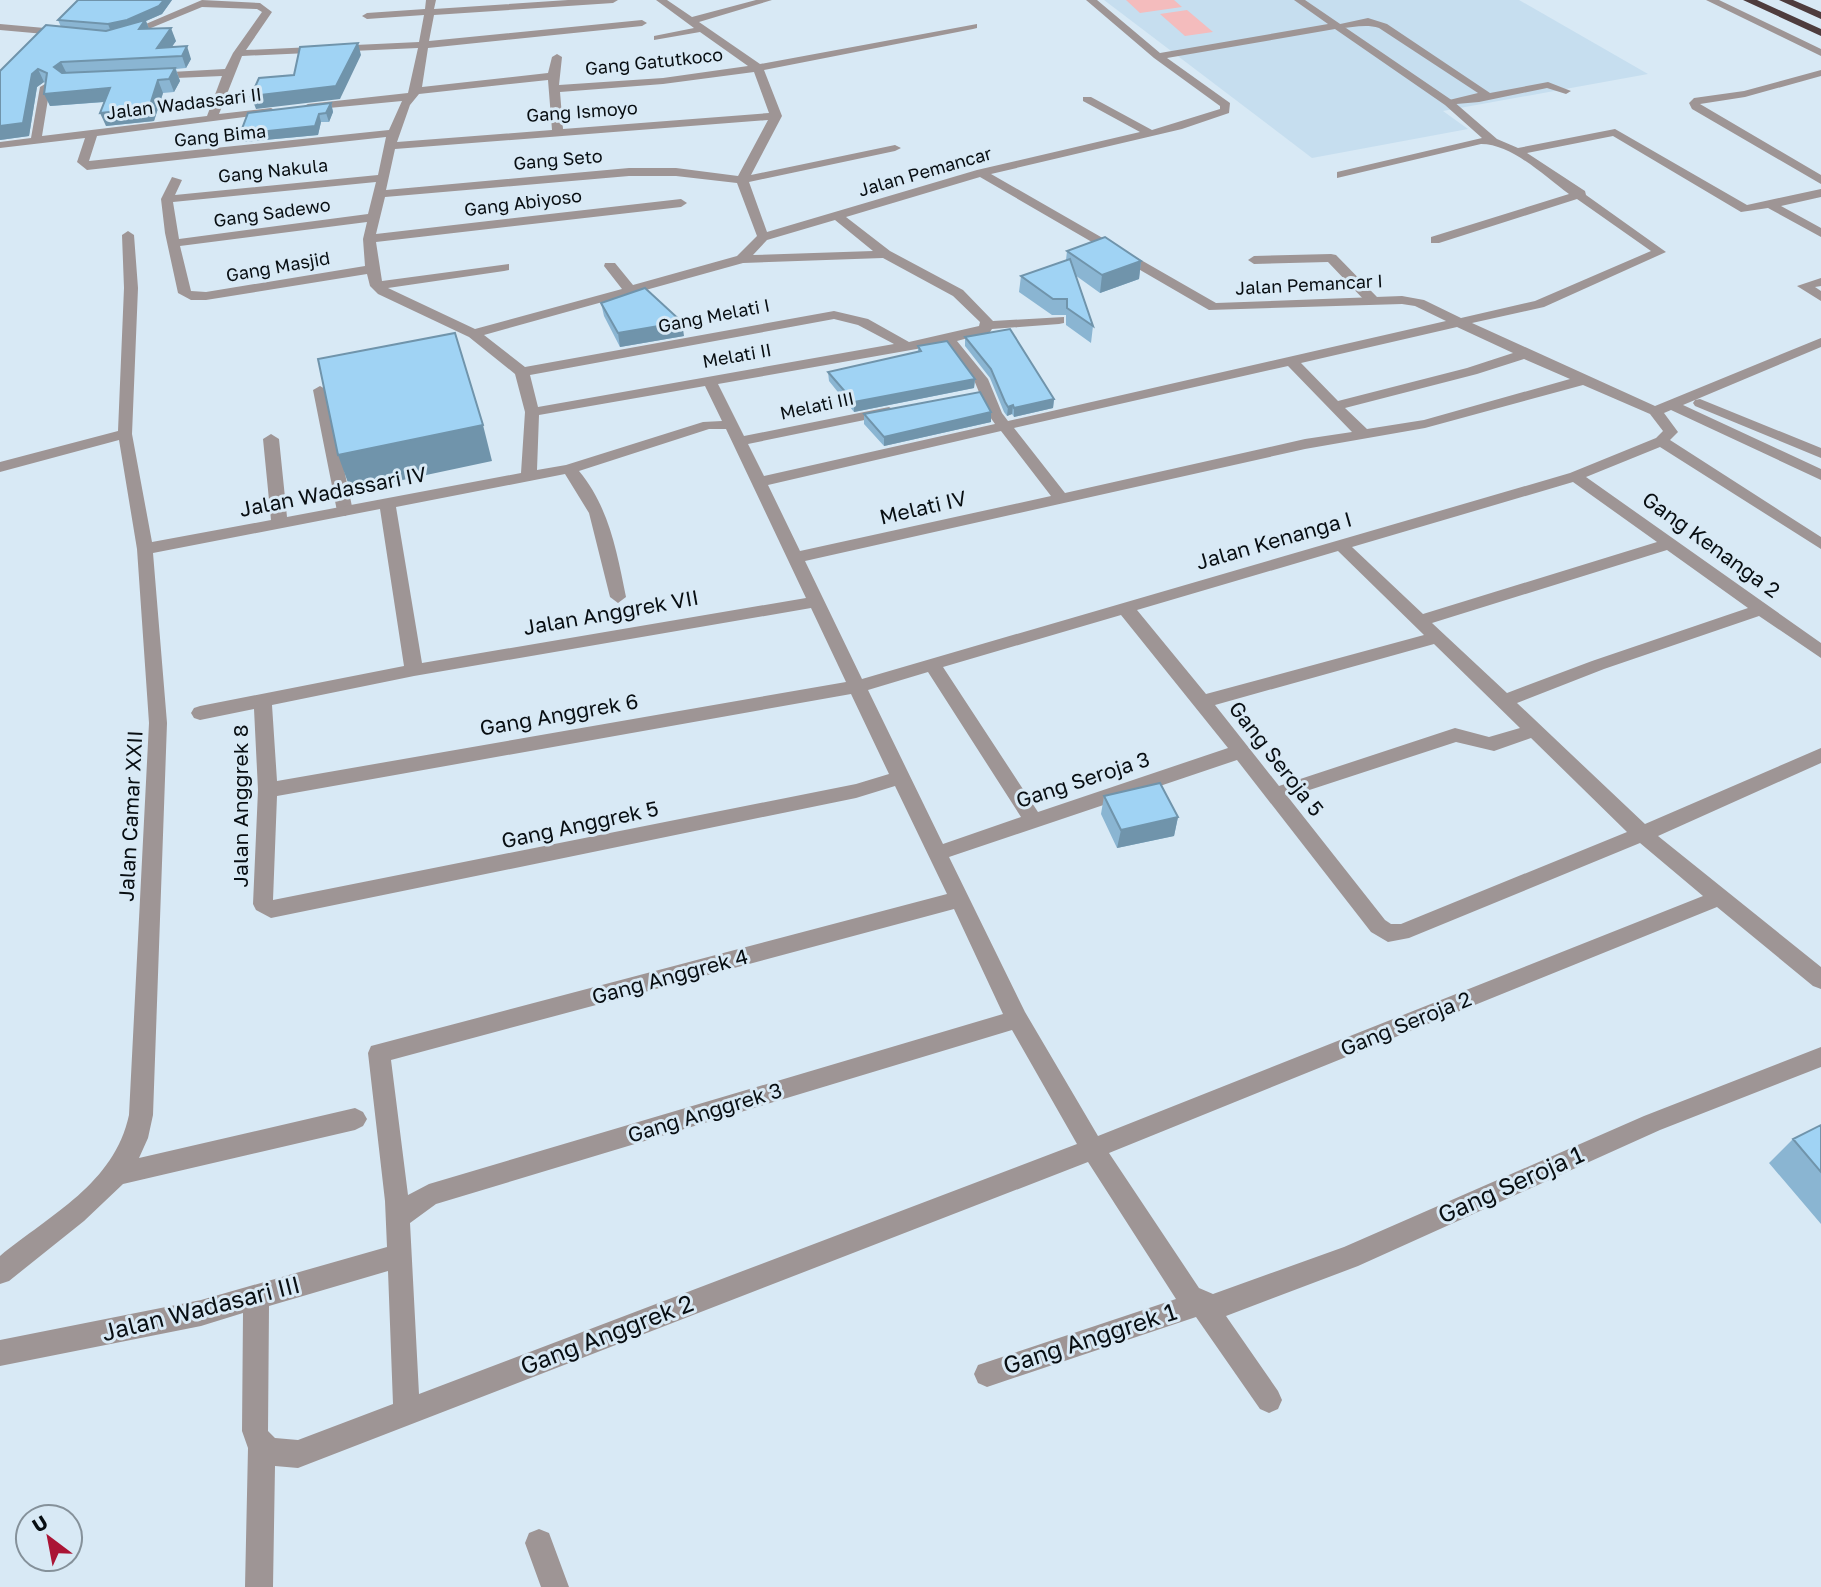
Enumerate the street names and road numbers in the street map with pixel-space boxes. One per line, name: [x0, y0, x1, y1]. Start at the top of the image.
street label: Gang Gatutkoco: [584, 43, 724, 79]
street label: Jalan Wadassari II: [105, 83, 263, 123]
street label: Gang Ismoyo: [526, 96, 638, 126]
street label: Gang Bima: [173, 119, 267, 151]
street label: Jalan Pemancar: [855, 141, 994, 201]
street label: Gang Seto: [512, 144, 603, 174]
street label: Gang Nakula: [217, 153, 329, 187]
street label: Gang Abiyoso: [463, 184, 583, 220]
street label: Gang Sadewo: [212, 193, 332, 231]
street label: Gang Masjid: [224, 246, 332, 286]
street label: Jalan Pemancar I: [1234, 269, 1383, 299]
street label: Gang Melati I: [656, 293, 772, 337]
street label: Melati II: [701, 338, 773, 372]
street label: Melati III: [778, 386, 856, 424]
street label: Jalan Wadassari IV: [237, 460, 429, 522]
street label: Melati IV: [877, 484, 969, 530]
street label: Gang Kenanga 2: [1638, 486, 1786, 603]
street label: Jalan Kenanga I: [1193, 505, 1355, 575]
street label: Jalan Anggrek VII: [521, 584, 701, 640]
street label: Gang Anggrek 6: [478, 687, 640, 741]
street label: Gang Seroja 5: [1224, 696, 1330, 821]
street label: Jalan Anggrek 8: [227, 724, 253, 888]
street label: Jalan Camar XXII: [113, 730, 147, 902]
street label: Gang Seroja 3: [1013, 745, 1153, 813]
street label: Gang Anggrek 5: [499, 795, 661, 853]
street label: Gang Anggrek 4: [589, 943, 751, 1009]
street label: Gang Seroja 2: [1336, 985, 1475, 1061]
street label: Gang Anggrek 3: [624, 1076, 785, 1148]
street label: Gang Seroja 1: [1433, 1139, 1588, 1229]
street label: Jalan Wadasari III: [98, 1269, 303, 1346]
street label: Gang Anggrek 2: [516, 1287, 697, 1380]
street label: Gang Anggrek 1: [999, 1296, 1180, 1379]

